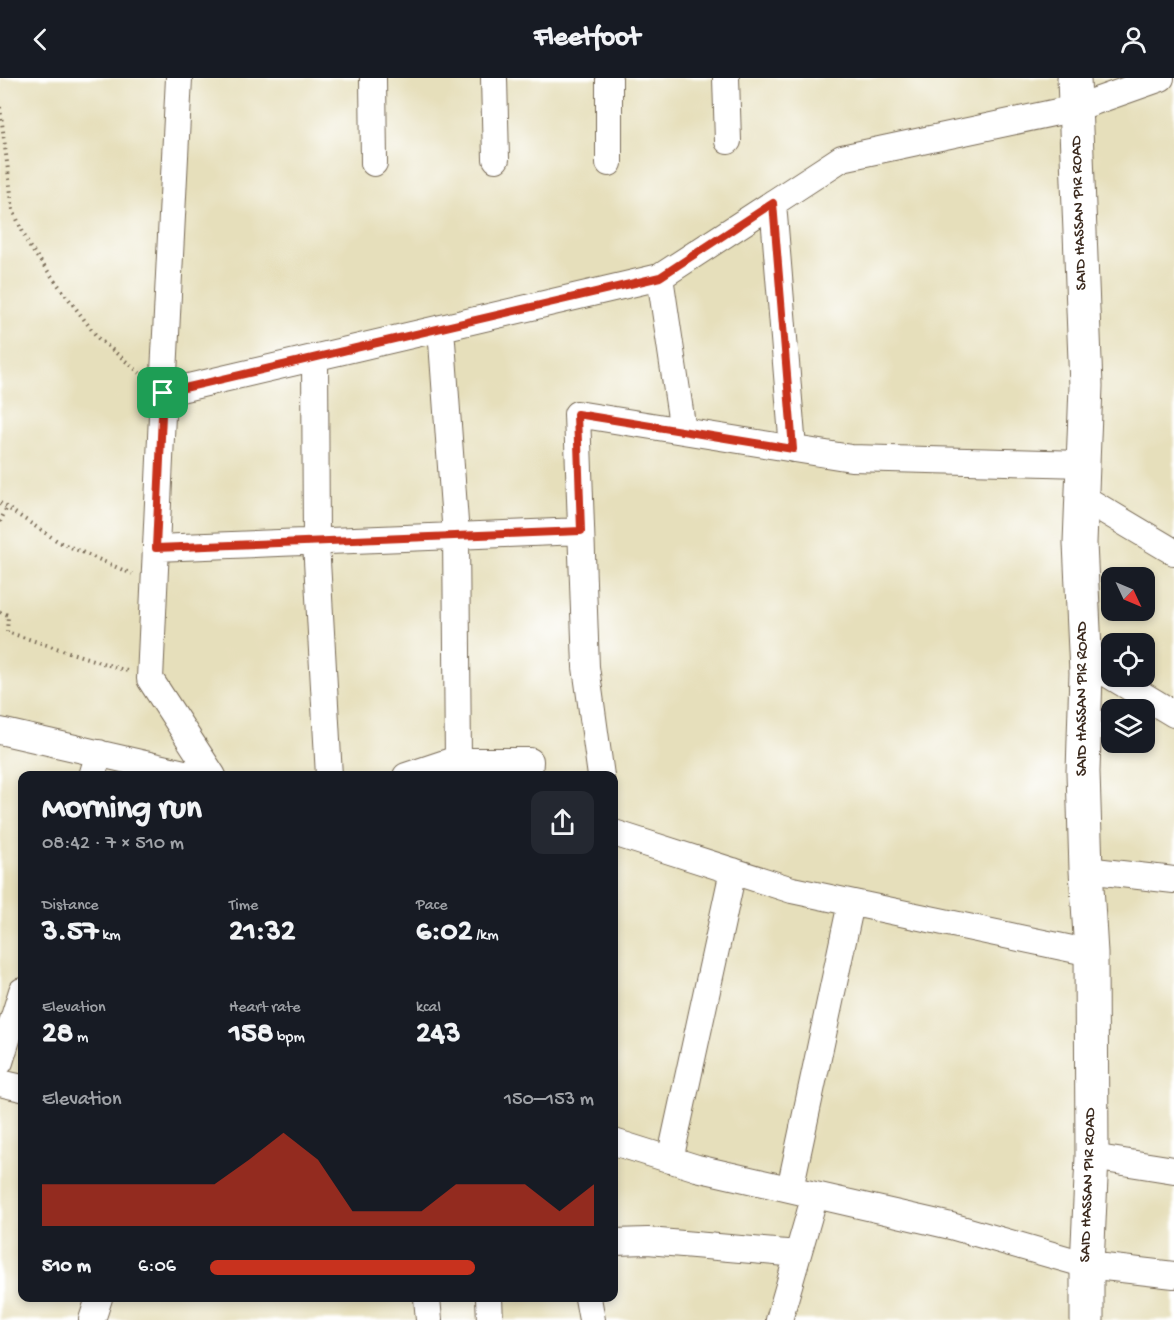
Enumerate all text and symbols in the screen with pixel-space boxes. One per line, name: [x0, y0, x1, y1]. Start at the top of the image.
icon: back: [24, 23, 57, 56]
text: Fleetfoot: [534, 23, 640, 55]
icon: person: [1117, 23, 1150, 56]
street label: SAID HASSAN PIR ROAD: [1068, 135, 1092, 291]
pin: [137, 367, 188, 418]
icon: arrive: [146, 376, 179, 409]
north arrow: [1101, 567, 1155, 621]
map controls: [1101, 567, 1155, 753]
street label: SAID HASSAN PIR ROAD: [1074, 621, 1093, 776]
button: locate: [1101, 633, 1155, 687]
button: layers: [1101, 699, 1155, 753]
text: Morning run: [42, 791, 202, 829]
button: share: [531, 791, 594, 854]
text: 08:42 · 7 × 510 m: [42, 833, 184, 856]
text: Distance: [42, 897, 99, 916]
text: Time: [229, 897, 258, 916]
text: Pace: [416, 897, 447, 916]
text: 3.57: [42, 916, 98, 951]
text: 21:32: [229, 916, 296, 951]
text: 6:02: [416, 916, 472, 951]
text: km: [98, 927, 121, 946]
text: /km: [472, 927, 499, 946]
text: Elevation: [42, 999, 106, 1018]
text: Heart rate: [229, 999, 301, 1018]
text: kcal: [416, 999, 441, 1018]
text: 28: [42, 1018, 73, 1053]
text: 158: [229, 1018, 273, 1053]
text: 243: [416, 1018, 460, 1053]
text: m: [73, 1029, 88, 1048]
text: bpm: [273, 1029, 305, 1048]
text: Elevation: [42, 1089, 122, 1112]
text: 150–153 m: [504, 1089, 594, 1112]
street label: SAID HASSAN PIR ROAD: [1077, 1107, 1101, 1263]
text: 510 m: [42, 1256, 91, 1279]
text: 6:06: [138, 1256, 176, 1279]

